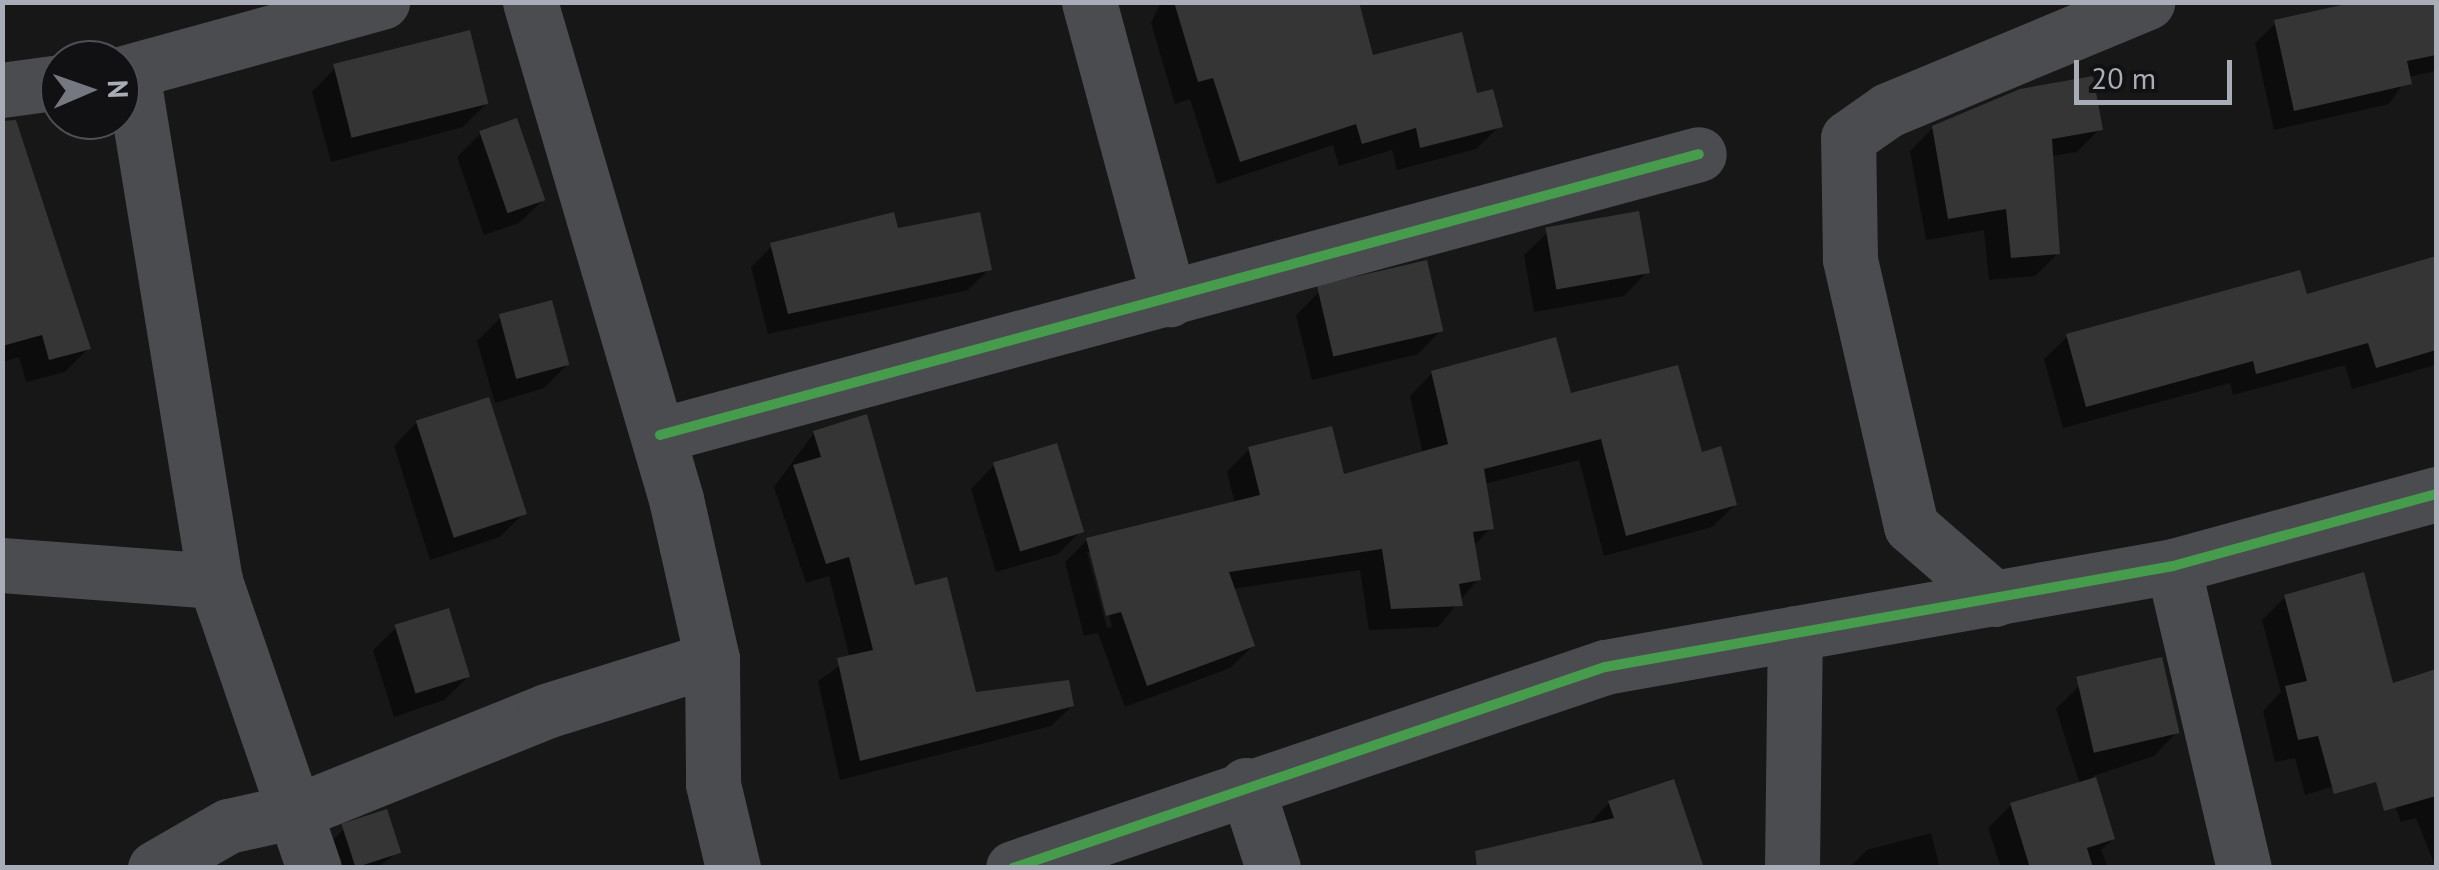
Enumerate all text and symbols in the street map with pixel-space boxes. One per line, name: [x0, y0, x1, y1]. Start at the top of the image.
north arrow: [40, 40, 140, 140]
scale bar: [2079, 40, 2236, 102]
text: 20 m: [2091, 58, 2156, 97]
text: N: [100, 79, 137, 99]

